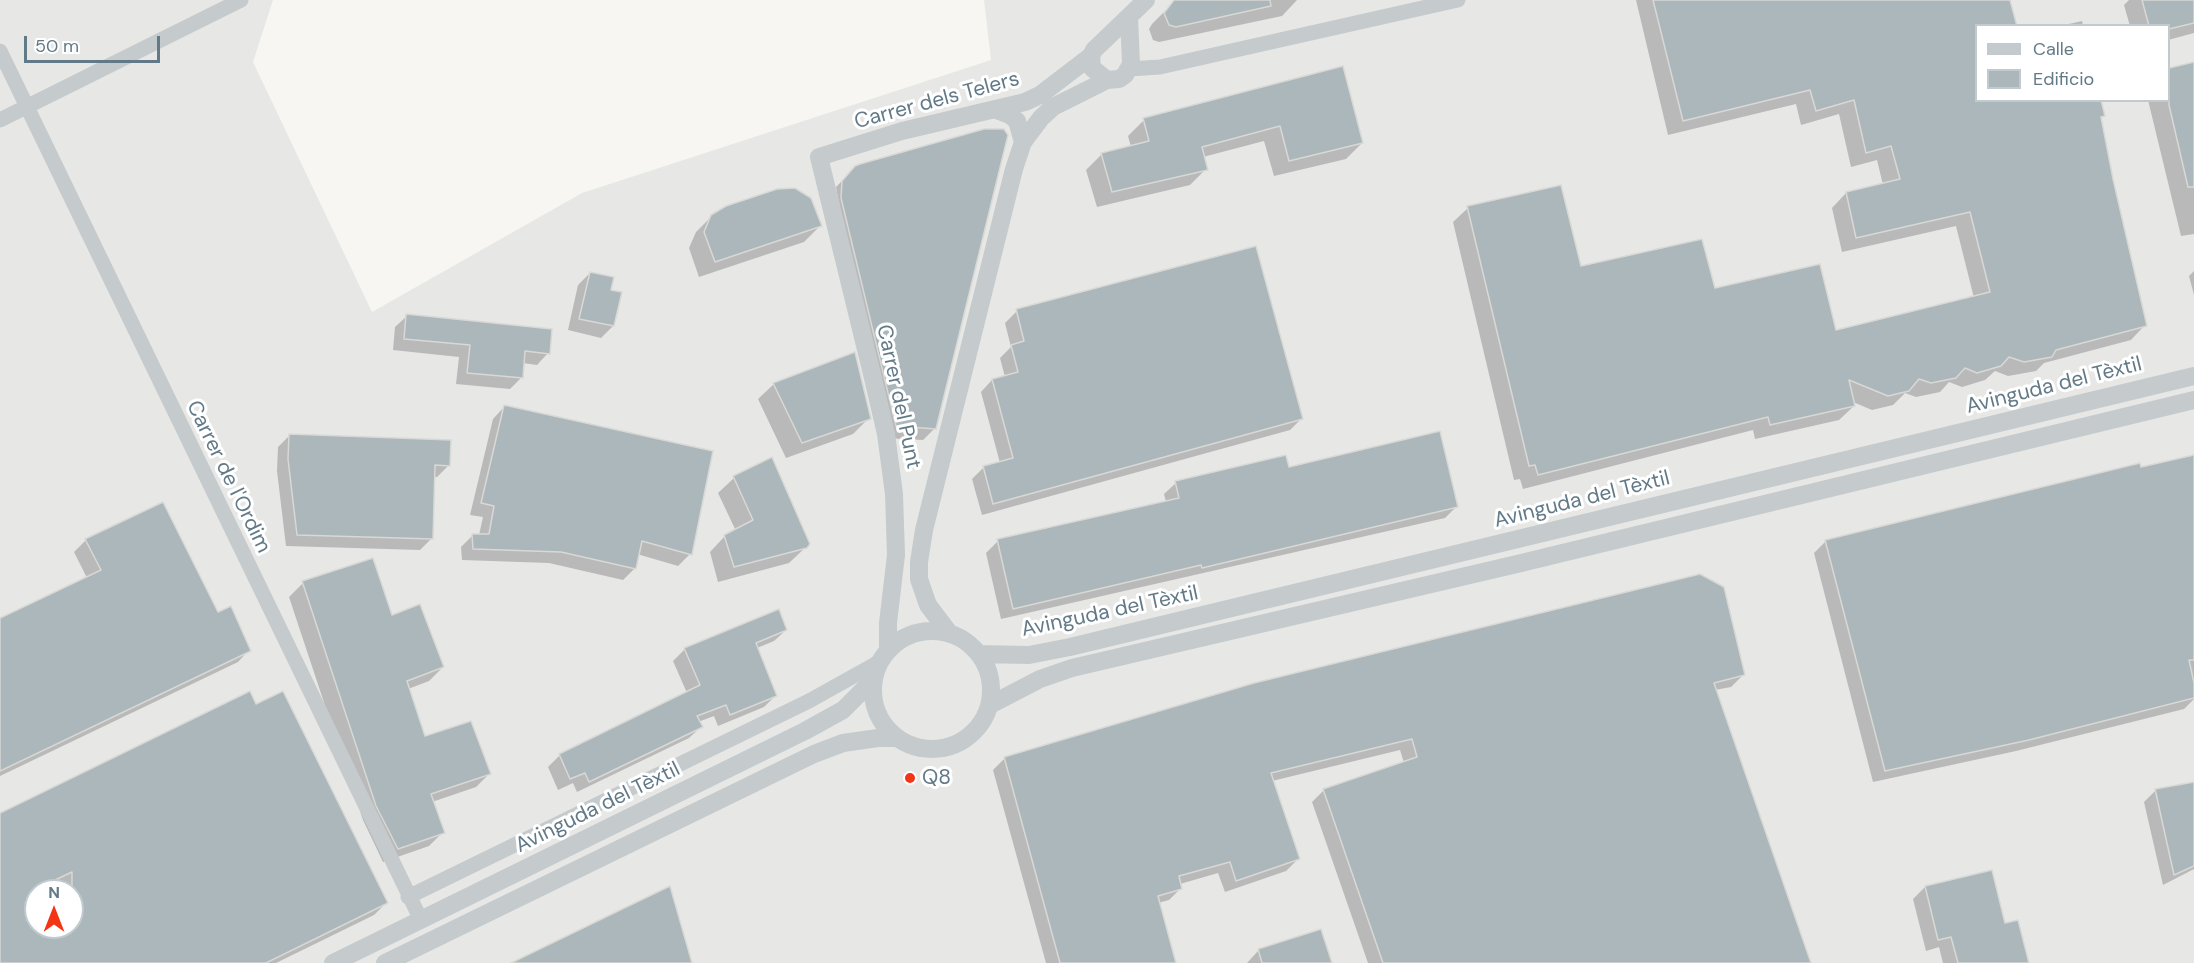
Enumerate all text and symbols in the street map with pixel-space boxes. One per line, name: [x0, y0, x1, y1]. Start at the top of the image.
scale bar: [27, 24, 164, 62]
legend: [1975, 24, 2170, 102]
text: 50 m: [35, 34, 79, 58]
text: Calle: [2033, 37, 2074, 61]
street label: Carrer dels Telers: [852, 67, 1022, 135]
text: Edificio: [2033, 67, 2094, 91]
street label: Carrer del Punt: [870, 323, 926, 471]
street label: Avinguda del Tèxtil: [1964, 352, 2144, 420]
street label: Carrer de l'Ordim: [180, 397, 276, 557]
street label: Avinguda del Tèxtil: [1492, 466, 1672, 534]
street label: Avinguda del Tèxtil: [1019, 581, 1201, 643]
street label: Avinguda del Tèxtil: [512, 757, 684, 859]
place label: Q8: [922, 765, 951, 791]
marker: Q8: [903, 771, 917, 785]
north arrow: [24, 879, 84, 939]
text: N: [48, 882, 60, 903]

